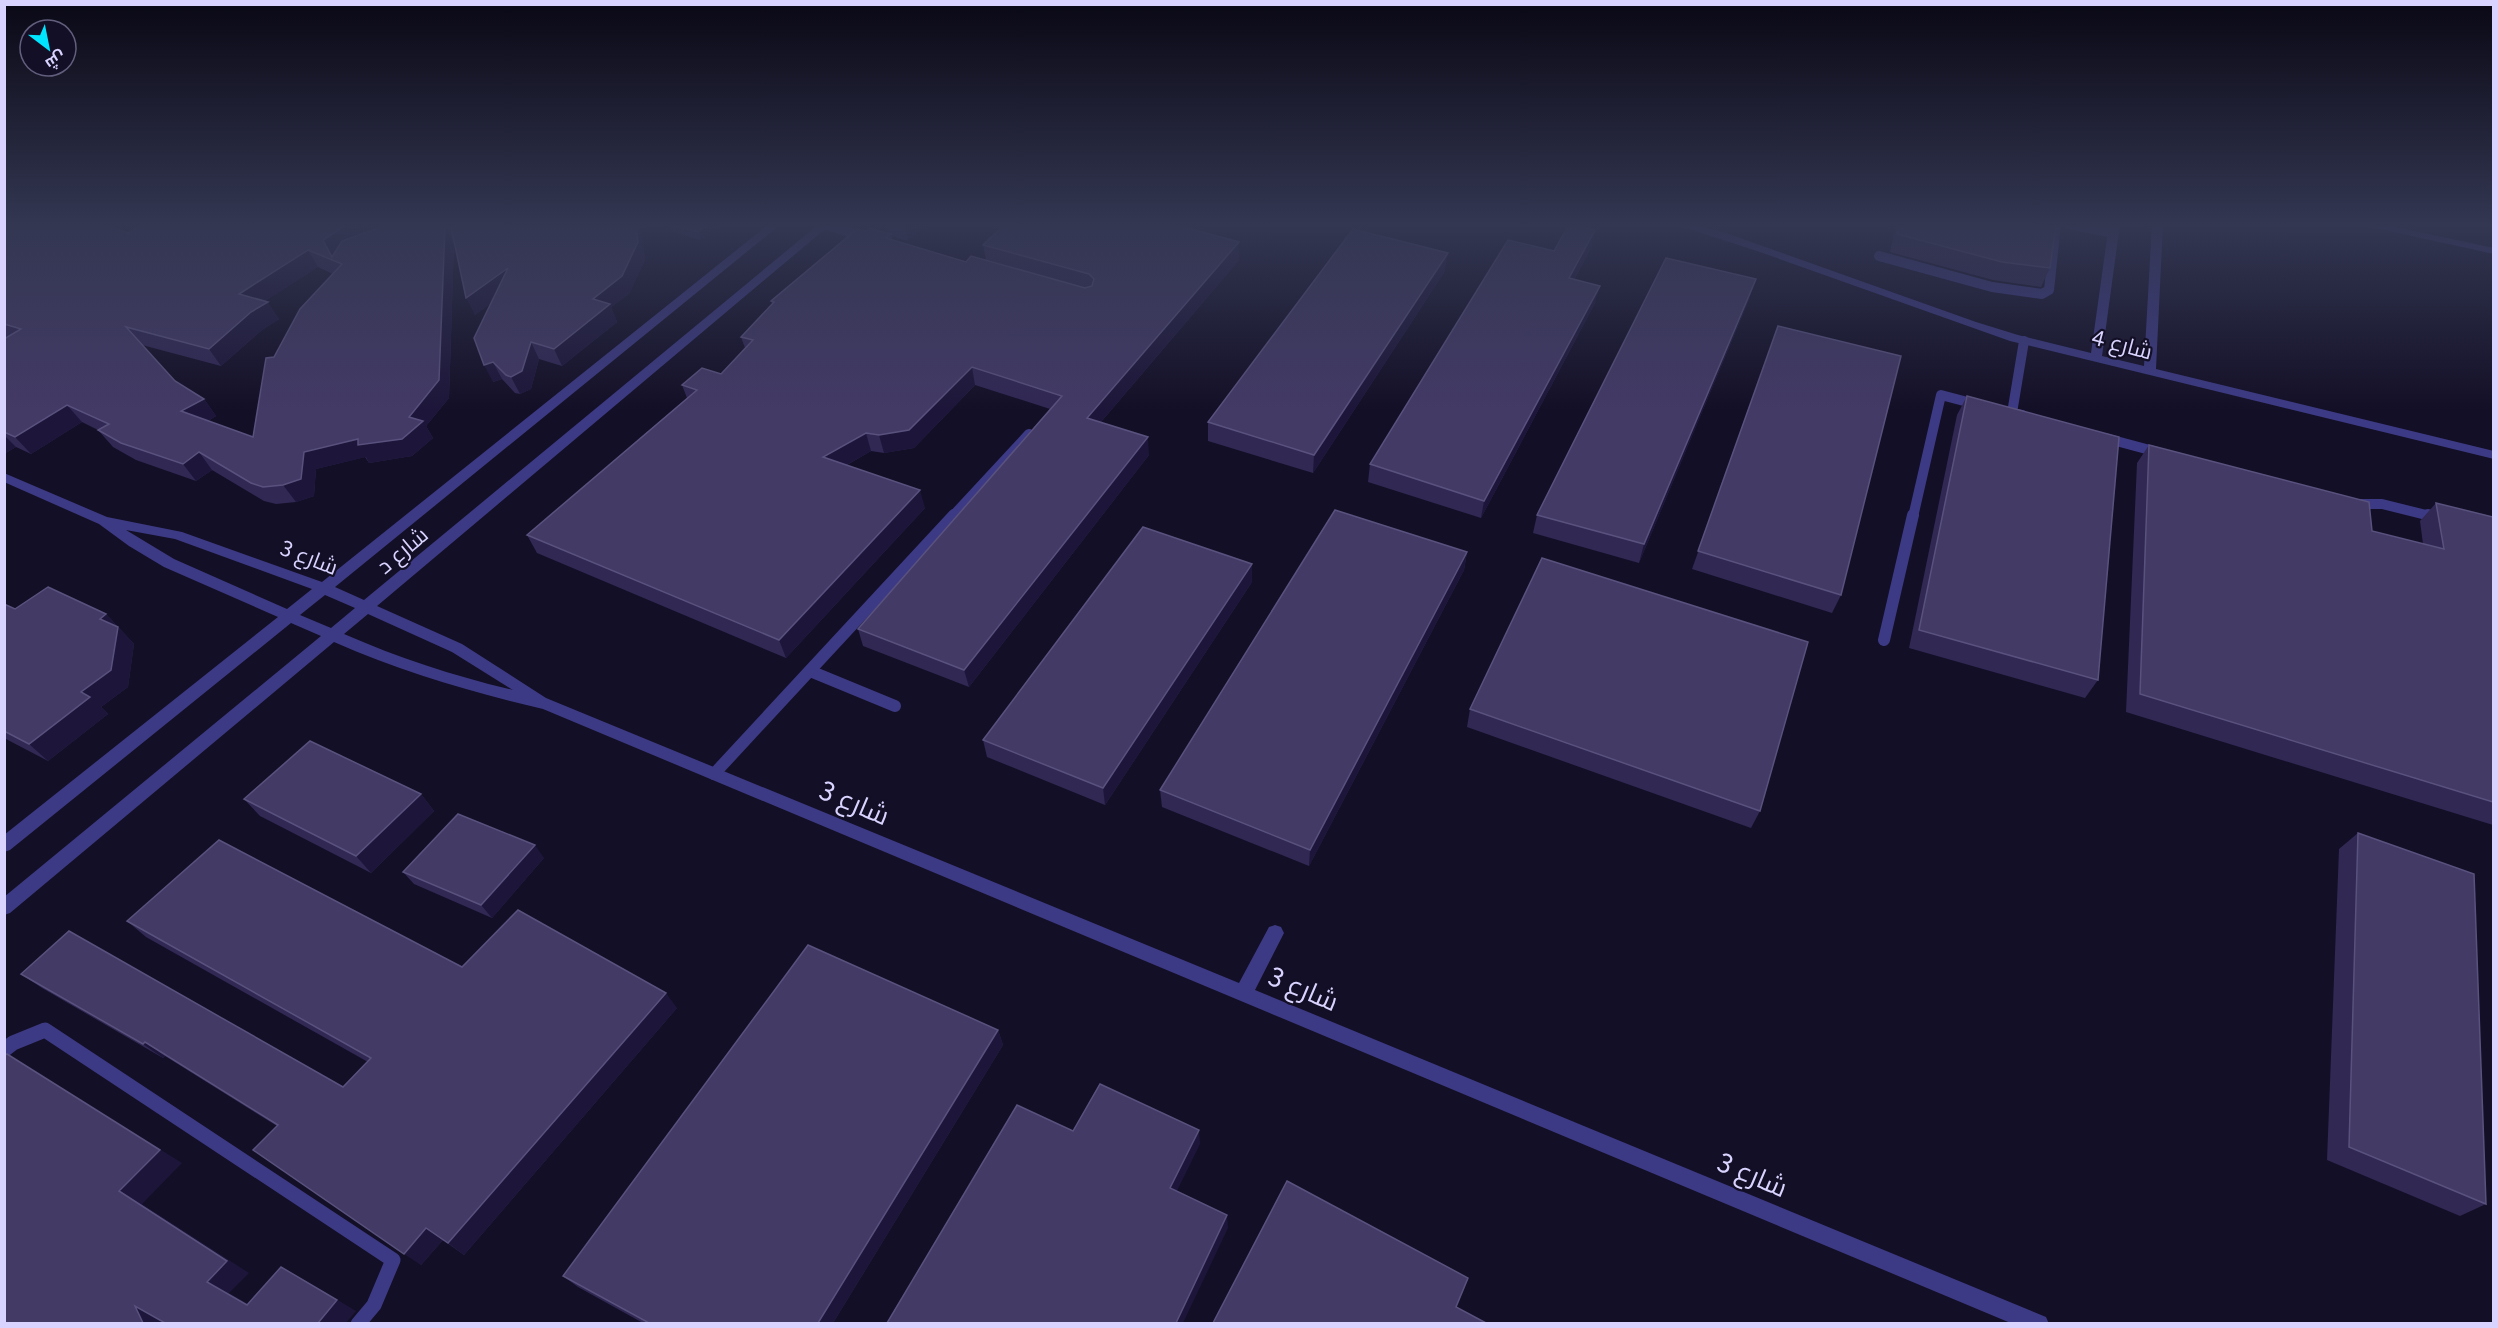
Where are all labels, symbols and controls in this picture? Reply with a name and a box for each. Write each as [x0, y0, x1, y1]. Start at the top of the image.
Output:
north arrow [18, 18, 78, 78]
text: ش [42, 47, 69, 74]
street label: شارع 4 [2088, 323, 2155, 366]
street label: شارع د [371, 521, 434, 580]
street label: شارع 3 [276, 534, 342, 582]
street label: شارع 3 [813, 773, 895, 834]
street label: شارع 3 [1262, 959, 1344, 1020]
street label: شارع 3 [1711, 1145, 1793, 1206]

